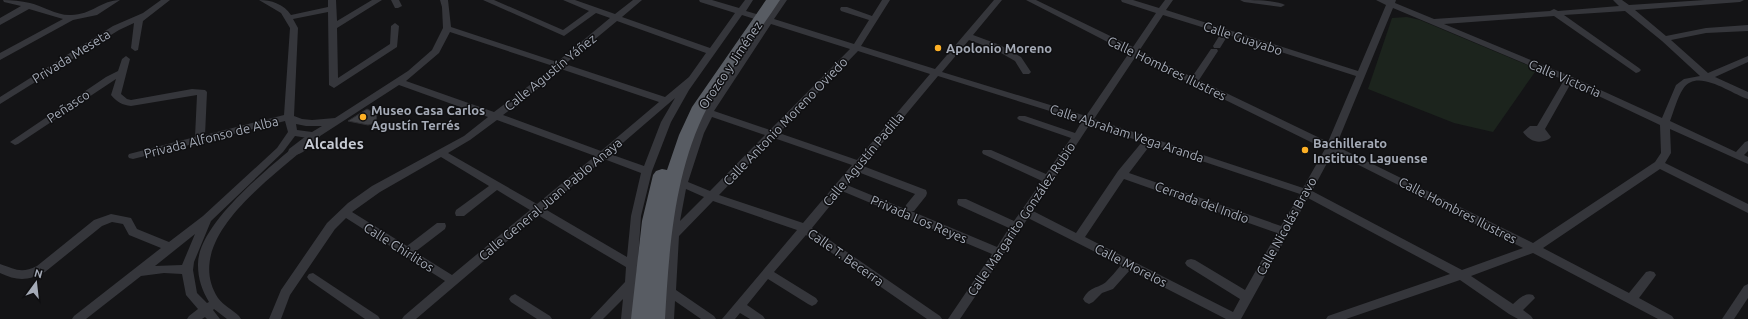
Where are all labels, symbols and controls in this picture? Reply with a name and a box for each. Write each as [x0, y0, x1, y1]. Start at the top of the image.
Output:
street label: Orozco y Jiménez [695, 18, 765, 111]
street label: Calle Guayabo [1202, 19, 1284, 57]
street label: Privada Meseta [29, 26, 113, 86]
street label: Calle Agustín Yáñez [501, 31, 599, 113]
street label: Calle Hombres Ilustres [1105, 33, 1229, 103]
place label: Apolonio Moreno [946, 41, 1052, 55]
marker: Apolonio Moreno [933, 43, 943, 53]
street label: Calle Antonio Moreno Oviedo [720, 54, 850, 188]
street label: Calle Victoria [1527, 57, 1603, 99]
street label: Peñasco [44, 87, 92, 125]
street label: Calle Abraham Vega Aranda [1048, 101, 1206, 165]
place label: Museo Casa Carlos Agustín Terrés [371, 103, 485, 132]
street label: Calle Agustín Padilla [820, 109, 906, 209]
marker: Museo Casa Carlos Agustín Terrés [358, 112, 368, 122]
street label: Privada Alfonso de Alba [142, 114, 280, 160]
district label: Alcaldes [304, 135, 364, 152]
street label: Calle General Juan Pablo Anaya [476, 135, 624, 263]
place label: Bachillerato Instituto Laguense [1313, 136, 1428, 165]
street label: Calle Margarito González Rubio [964, 140, 1078, 298]
marker: Bachillerato Instituto Laguense [1300, 145, 1310, 155]
street label: Calle Nicolás Bravo [1253, 174, 1319, 278]
street label: Calle Hombres Ilustres [1397, 174, 1520, 246]
street label: Cerrada del Indio [1153, 178, 1251, 226]
street label: Privada Los Reyes [869, 192, 970, 246]
street label: Calle Chirlitos [361, 220, 437, 274]
street label: Calle T. Becerra [805, 226, 887, 288]
street label: Calle Morelos [1093, 241, 1170, 289]
north arrow [16, 263, 56, 303]
text: N [33, 266, 44, 280]

